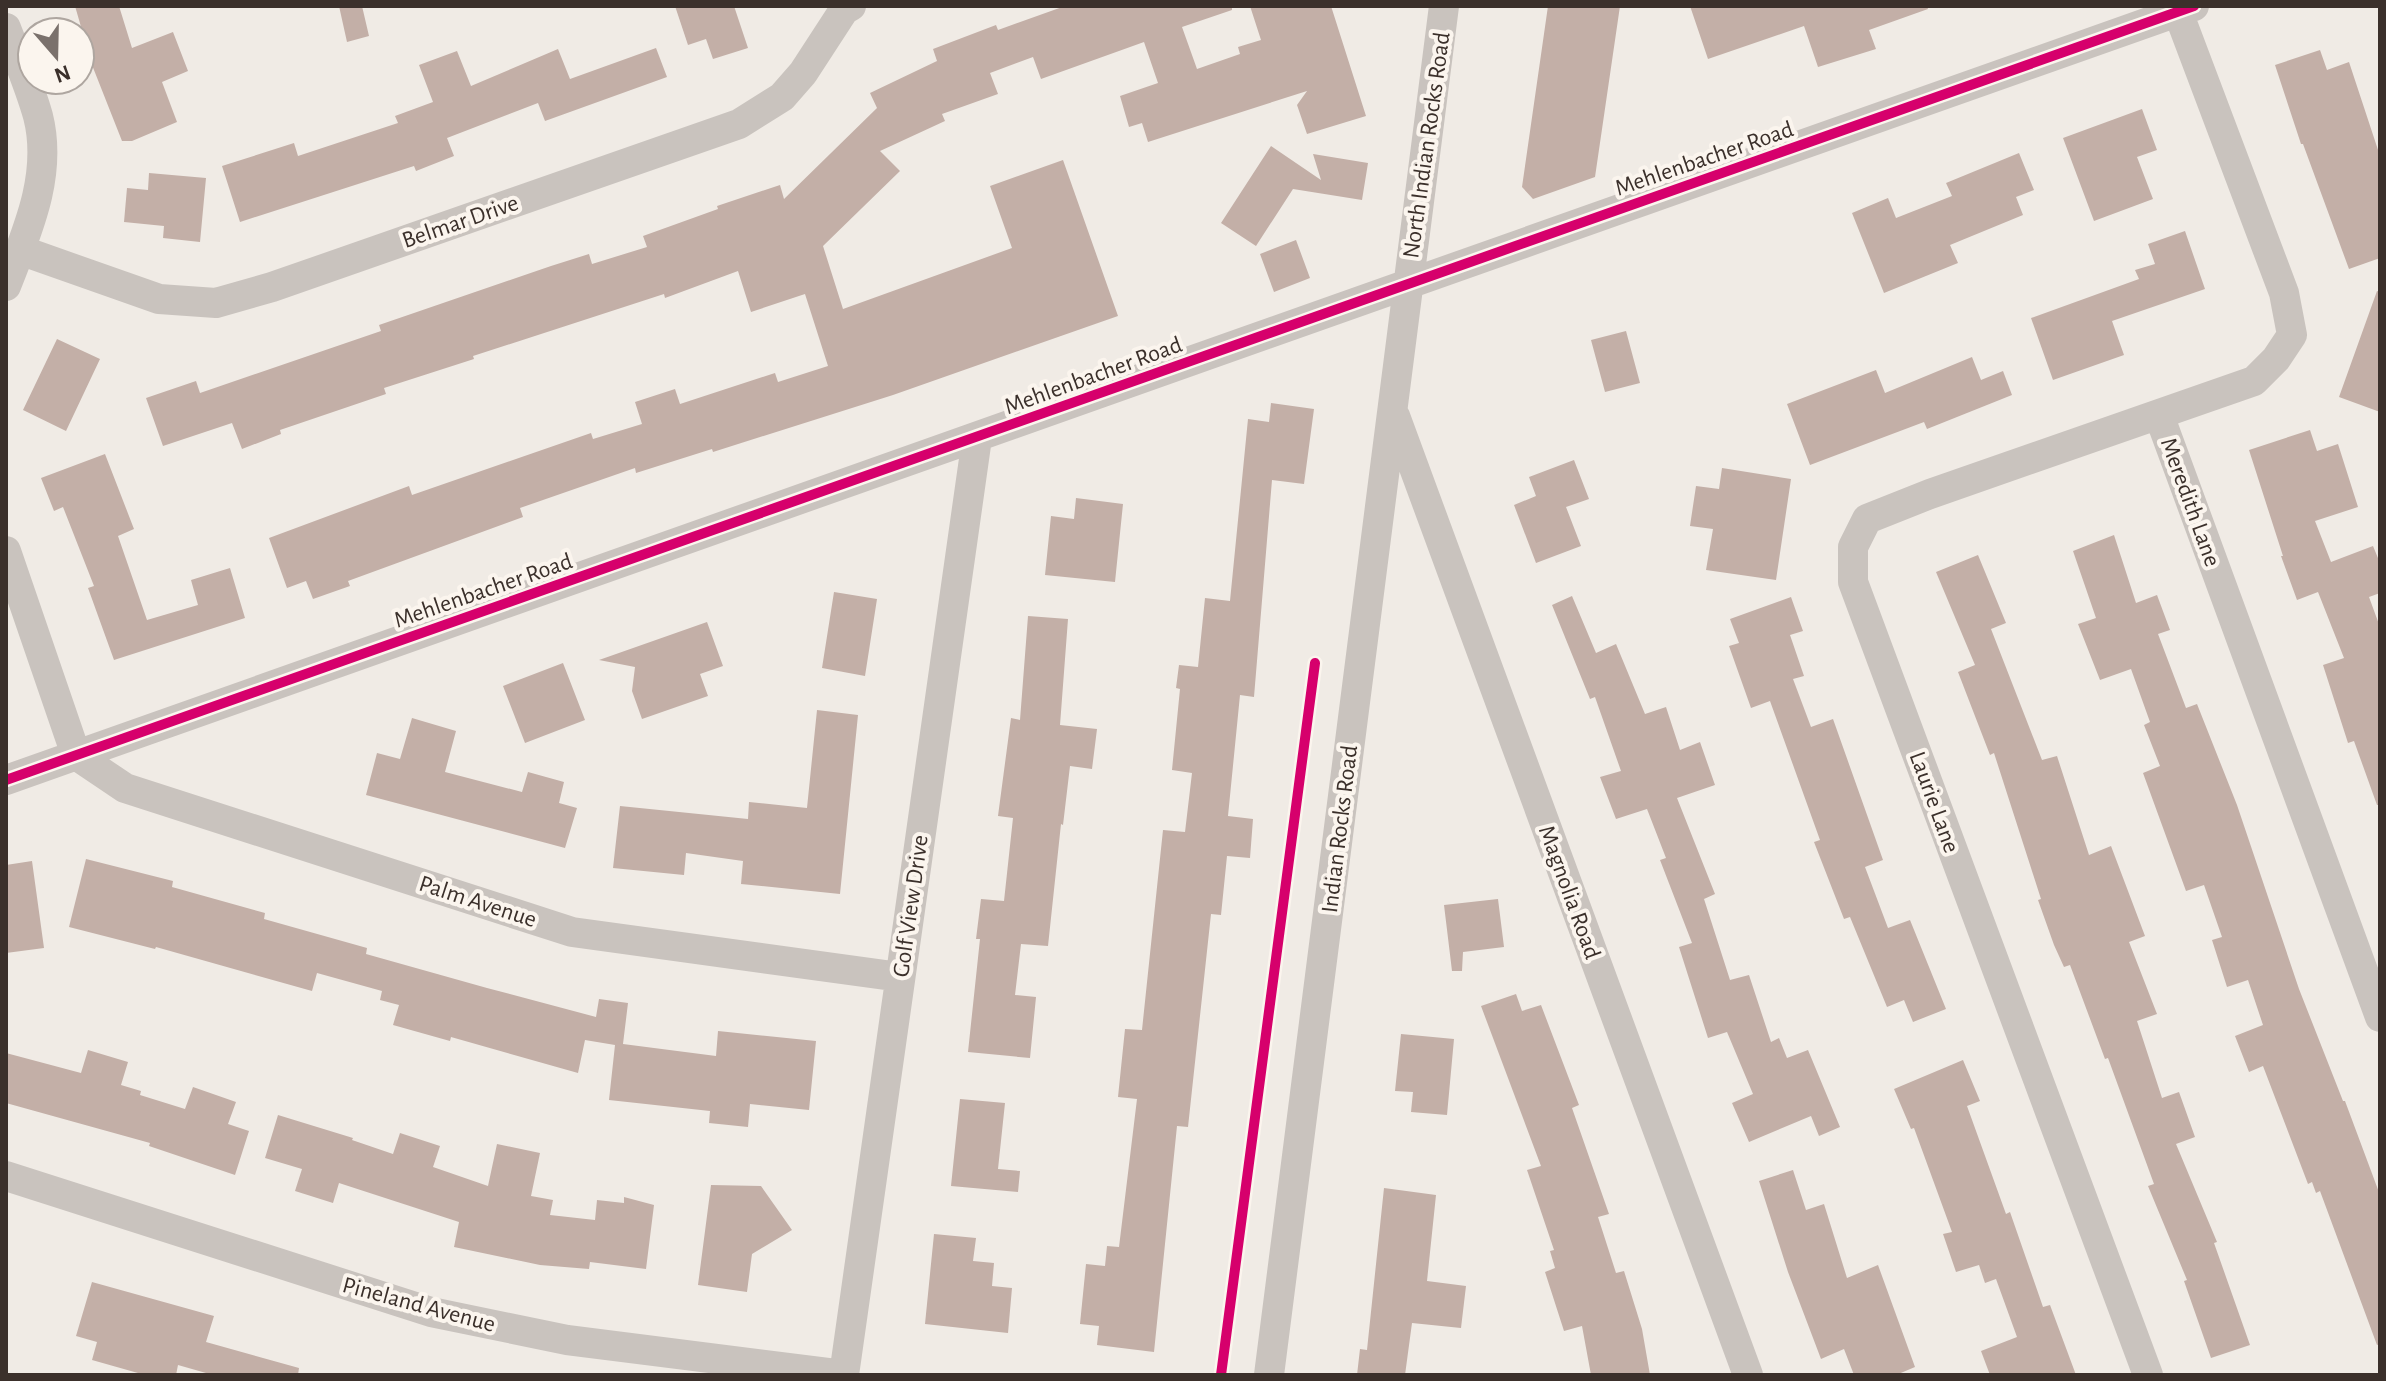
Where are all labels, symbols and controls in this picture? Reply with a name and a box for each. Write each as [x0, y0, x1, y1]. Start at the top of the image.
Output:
north arrow [16, 16, 96, 96]
street label: North Indian Rocks Road [1399, 30, 1455, 260]
text: N [52, 61, 73, 87]
street label: Mehlenbacher Road [1612, 117, 1797, 201]
street label: Belmar Drive [399, 191, 522, 253]
street label: Mehlenbacher Road [1001, 333, 1185, 419]
street label: Meredith Lane [2156, 435, 2224, 570]
street label: Mehlenbacher Road [391, 549, 576, 633]
street label: Indian Rocks Road [1318, 744, 1362, 914]
street label: Laurie Lane [1905, 748, 1963, 856]
street label: Magnolia Road [1534, 822, 1604, 962]
street label: Golf View Drive [889, 834, 933, 979]
street label: Palm Avenue [416, 872, 539, 932]
street label: Pineland Avenue [340, 1273, 498, 1337]

